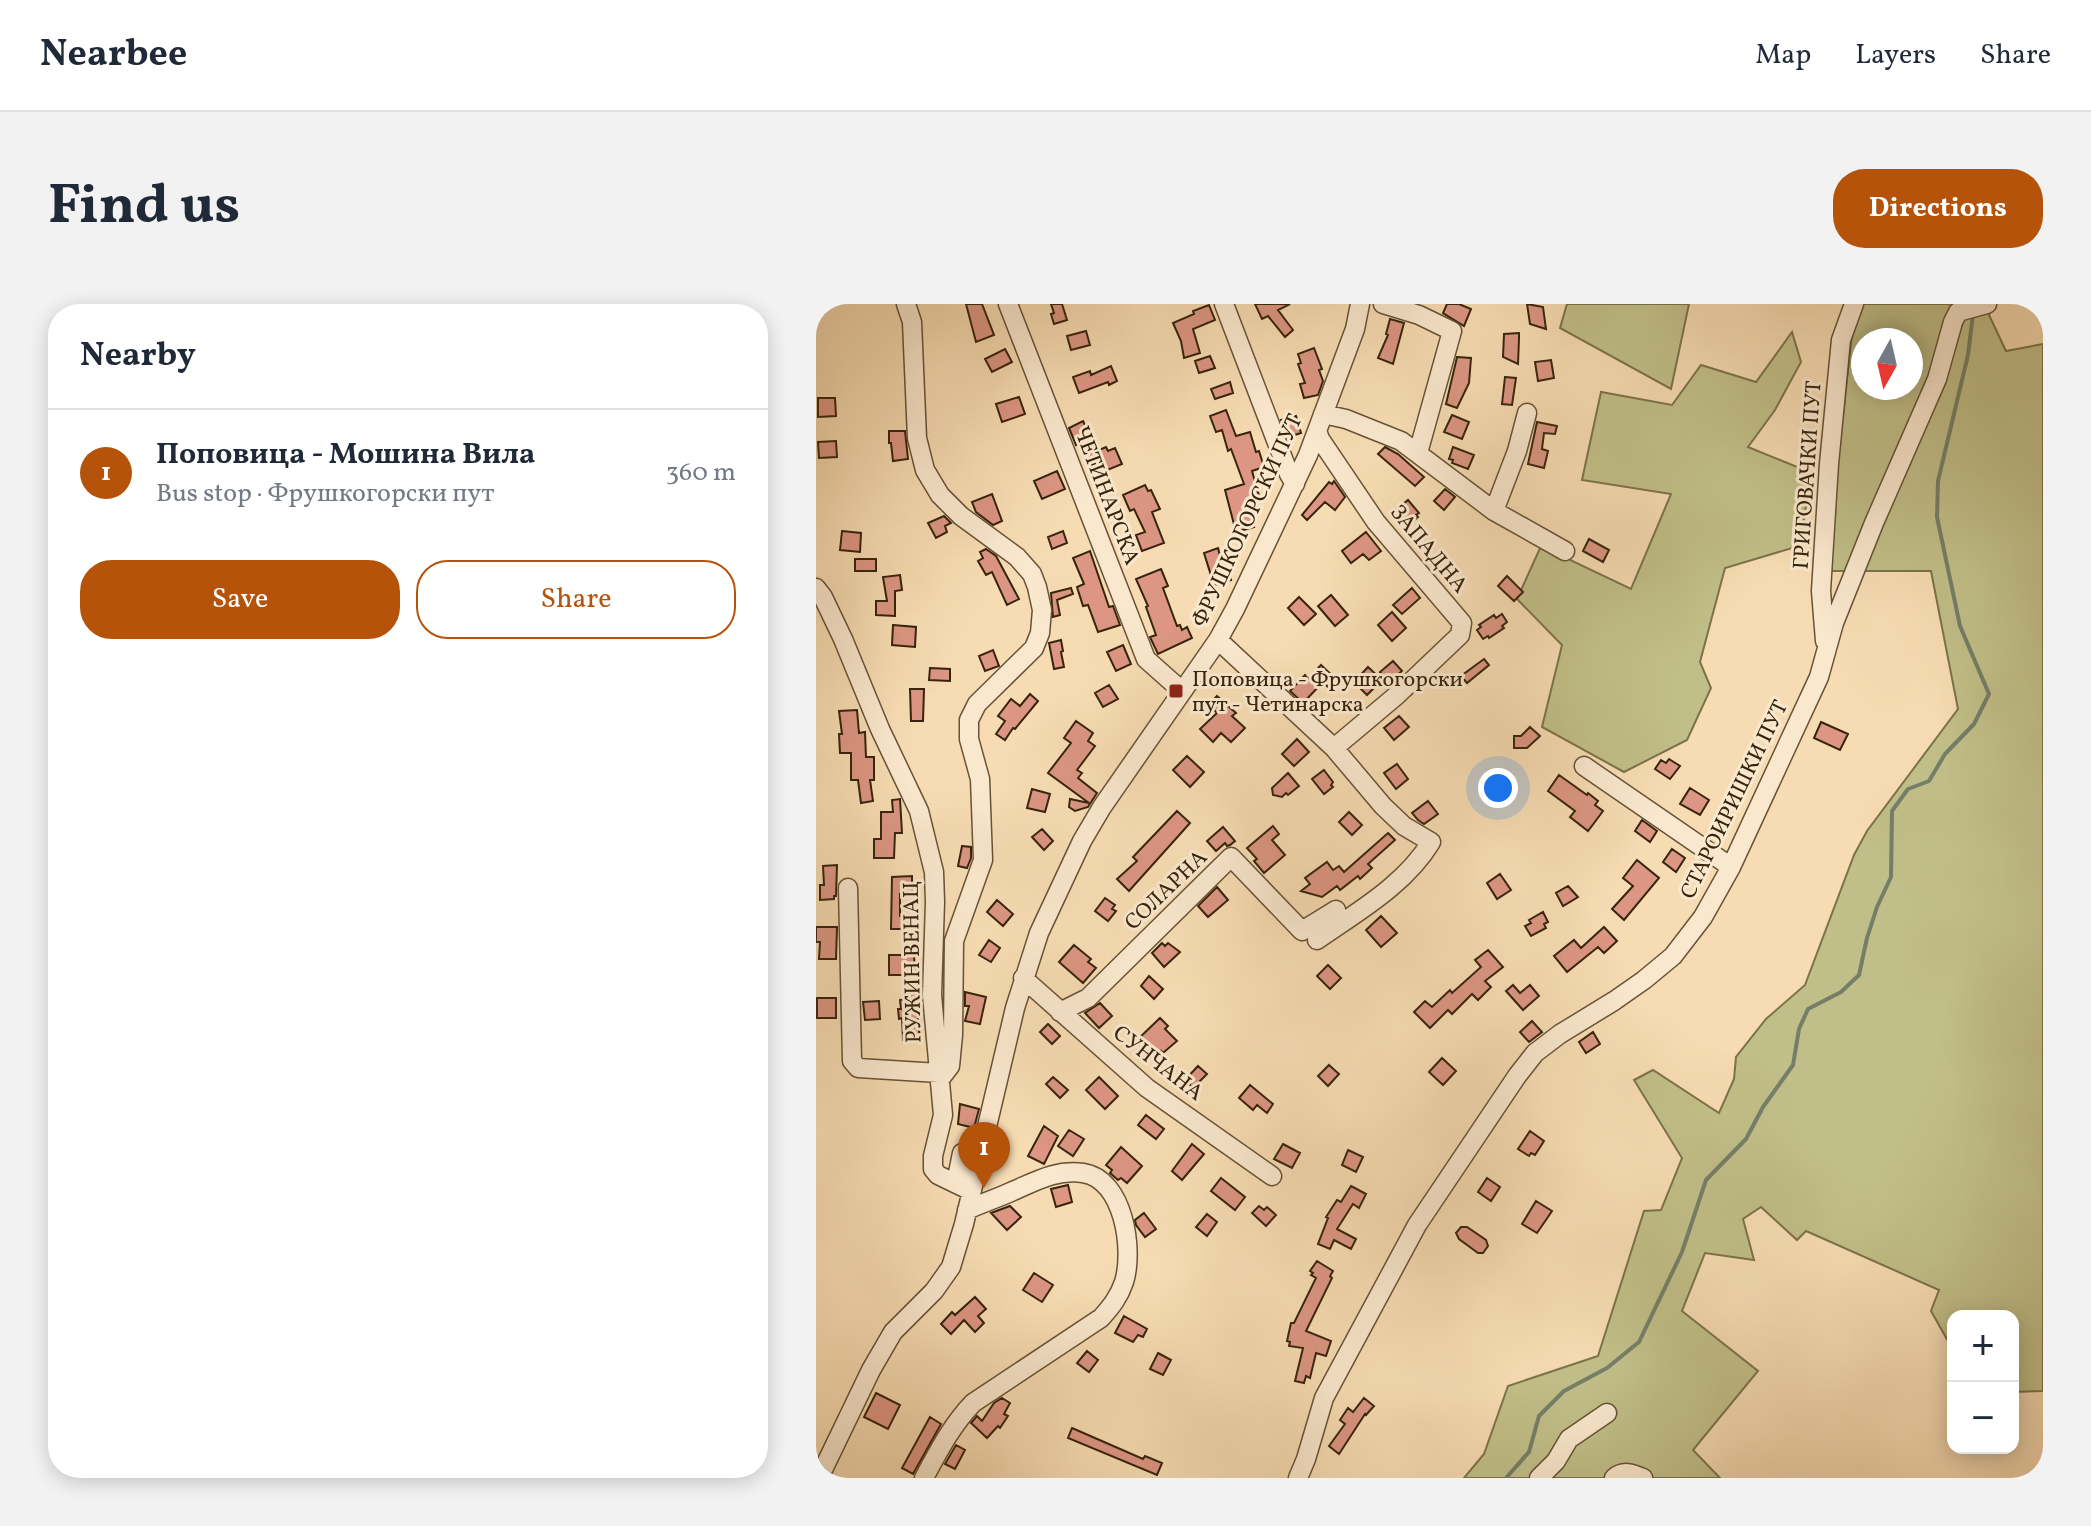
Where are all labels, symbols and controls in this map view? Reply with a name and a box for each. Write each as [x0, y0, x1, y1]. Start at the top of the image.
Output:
text: Nearbee [40, 29, 187, 82]
text: Map [1755, 36, 1811, 75]
text: Layers [1855, 36, 1936, 75]
text: Share [1980, 36, 2051, 75]
text: Find us [48, 169, 240, 247]
button: Directions [1833, 169, 2043, 248]
north arrow [1851, 328, 1923, 400]
text: Nearby [80, 333, 196, 380]
street label: ГРИГОВАЧКИ ПУТ [1786, 380, 1831, 571]
street label: ФРУШКОГОРСКИ ПУТ [1185, 409, 1311, 633]
street label: ЧЕТИНАРСКА [1065, 422, 1146, 570]
text: Поповица - Мошина Вила [156, 434, 535, 476]
text: 1 [101, 455, 111, 491]
text: 360 m [666, 455, 736, 491]
text: Bus stop · Фрушкогорски пут [156, 476, 494, 512]
street label: ЗАПАДНА [1382, 499, 1474, 601]
button: Save [80, 560, 400, 639]
button: Share [416, 560, 736, 639]
place label: Поповица - Фрушкогорски пут - Четинарска [1192, 665, 1463, 721]
marker: Поповица - Фрушкогорски пут - Четинарска [1167, 682, 1185, 700]
street label: СТАРОИРИШКИ ПУТ [1674, 695, 1797, 905]
your location [1478, 768, 1518, 808]
street label: СОЛАРНА [1118, 843, 1215, 938]
street label: РУЖИН ВЕНАЦ [897, 881, 930, 1043]
street label: СУНЧАНА [1106, 1019, 1209, 1109]
pin: 1 [958, 1122, 1010, 1188]
map controls [1947, 1310, 2019, 1454]
button: + [1947, 1310, 2019, 1382]
button: − [1947, 1382, 2019, 1454]

